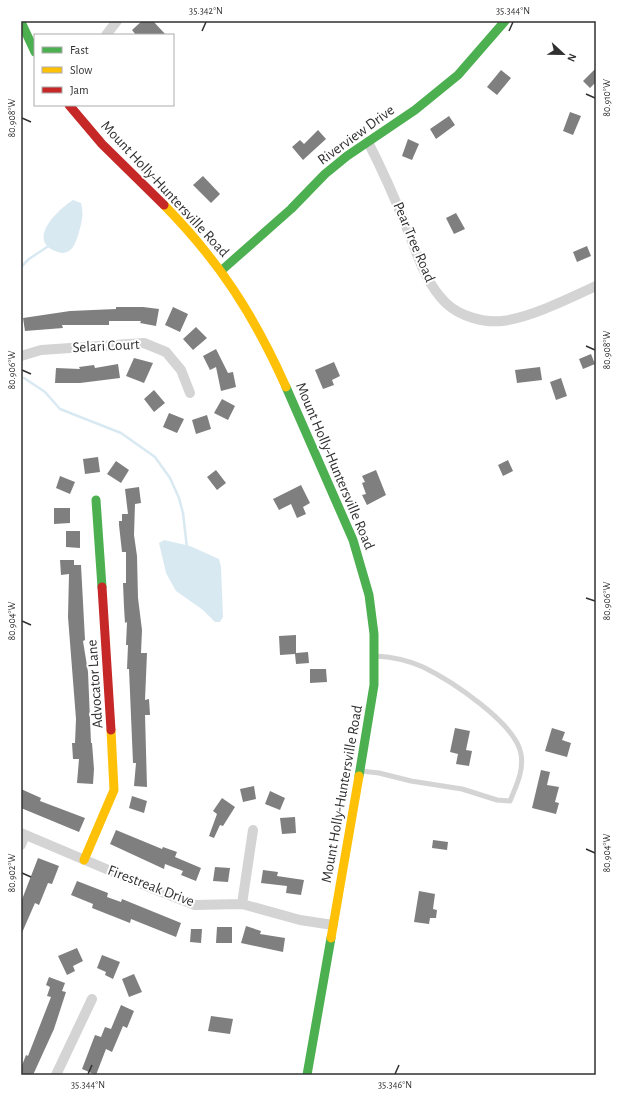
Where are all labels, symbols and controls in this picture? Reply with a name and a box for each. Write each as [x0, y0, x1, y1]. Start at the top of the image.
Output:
text: 35.342°N [189, 6, 223, 16]
text: 35.344°N [496, 6, 530, 16]
legend [34, 34, 174, 106]
north arrow [543, 34, 583, 74]
text: Fast [70, 44, 89, 56]
text: N [565, 52, 578, 63]
text: Slow [70, 64, 92, 76]
text: 80.910°W [602, 79, 612, 117]
text: Jam [70, 84, 89, 96]
text: 80.908°W [7, 98, 17, 138]
street label: Riverview Drive [315, 102, 397, 168]
street label: Mount Holly-Huntersville Road [98, 118, 232, 260]
street label: Pear Tree Road [390, 200, 438, 285]
text: 80.908°W [602, 330, 612, 370]
street label: Selari Court [72, 337, 140, 355]
text: 80.906°W [7, 350, 17, 390]
street label: Mount Holly-Huntersville Road [293, 380, 377, 552]
text: 80.906°W [602, 581, 612, 621]
text: 80.904°W [7, 601, 17, 641]
street label: Advocator Lane [84, 639, 106, 729]
street label: Mount Holly-Huntersville Road [319, 704, 365, 884]
text: 80.904°W [602, 833, 612, 873]
text: 80.902°W [7, 854, 17, 892]
street label: Firestreak Drive [106, 863, 196, 909]
text: 35.344°N [71, 1080, 105, 1090]
text: 35.346°N [378, 1080, 412, 1090]

